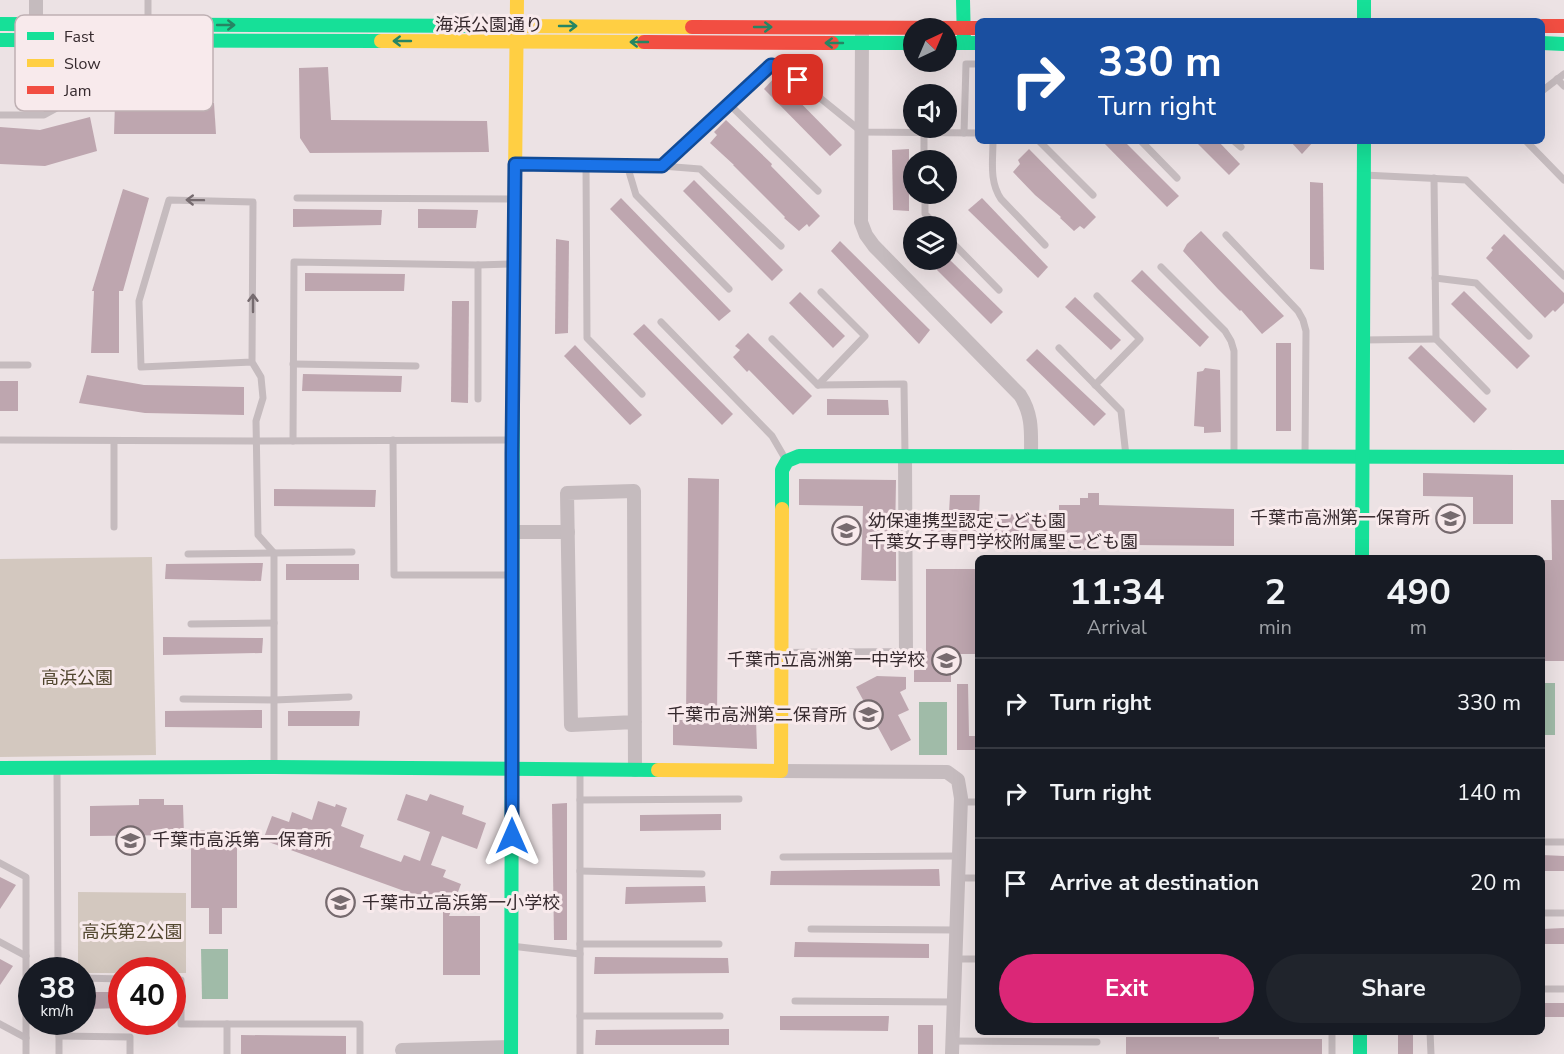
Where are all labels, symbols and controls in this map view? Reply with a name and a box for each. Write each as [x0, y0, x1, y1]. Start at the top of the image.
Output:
street label: 海浜公園通り [435, 13, 543, 37]
legend [15, 15, 213, 111]
north arrow [903, 18, 957, 72]
map controls [903, 18, 957, 270]
one-way arrow [216, 19, 236, 31]
one-way arrow [558, 20, 578, 31]
one-way arrow [753, 21, 773, 33]
text: Fast [64, 26, 95, 48]
text: 330 m [1098, 34, 1222, 91]
one-way arrow [393, 35, 413, 47]
one-way arrow [630, 36, 650, 48]
one-way arrow [825, 37, 845, 49]
icon: right [999, 42, 1077, 120]
text: Slow [64, 53, 101, 75]
pin [772, 54, 823, 105]
icon: arrive [781, 63, 814, 96]
text: Jam [63, 80, 91, 102]
button: sound [903, 84, 957, 138]
text: Turn right [1098, 88, 1216, 125]
button: search [903, 150, 957, 204]
one-way arrow [185, 194, 205, 206]
button: layers [903, 216, 957, 270]
one-way arrow [247, 294, 259, 314]
school or university icon: 千葉市高洲第一保育所 [1435, 502, 1467, 534]
place label: 千葉市高洲第一保育所 [1250, 506, 1430, 530]
place label: 幼保連携型認定こども園 千葉女子専門学校附属聖こども園 [868, 509, 1138, 554]
school or university icon: 幼保連携型認定こども園 千葉女子専門学校附属聖こども園 [831, 515, 863, 547]
text: 11:34 [1069, 568, 1165, 617]
text: 2 [1264, 568, 1286, 617]
text: 490 [1386, 568, 1451, 617]
text: Arrival [1087, 614, 1147, 641]
text: min [1259, 614, 1292, 641]
text: m [1410, 614, 1427, 641]
school or university icon: 千葉市立高洲第一中学校 [930, 644, 962, 676]
place label: 千葉市立高洲第一中学校 [727, 648, 925, 672]
park label: 高浜公園 [41, 666, 113, 690]
icon: right [999, 687, 1032, 720]
text: Turn right [1050, 688, 1151, 718]
text: 330 m [1457, 688, 1521, 718]
school or university icon: 千葉市高洲第二保育所 [852, 699, 884, 731]
place label: 千葉市高洲第二保育所 [667, 703, 847, 727]
icon: right [999, 777, 1032, 810]
text: Turn right [1050, 778, 1151, 808]
text: 140 m [1457, 778, 1521, 808]
position arrow [480, 804, 544, 868]
school or university icon: 千葉市高浜第一保育所 [115, 824, 147, 856]
place label: 千葉市高浜第一保育所 [152, 828, 332, 852]
icon: arrive [999, 867, 1032, 900]
text: Arrive at destination [1050, 868, 1259, 898]
text: 20 m [1470, 868, 1521, 898]
school or university icon: 千葉市立高浜第一小学校 [325, 887, 357, 919]
place label: 千葉市立高浜第一小学校 [362, 891, 560, 915]
park label: 高浜第2公園 [82, 920, 182, 944]
button: Exit [999, 954, 1254, 1023]
button: Share [1266, 954, 1521, 1023]
speed limit sign: 40 [108, 957, 186, 1035]
text: 38 [39, 968, 75, 1009]
text: km/h [40, 1001, 74, 1021]

